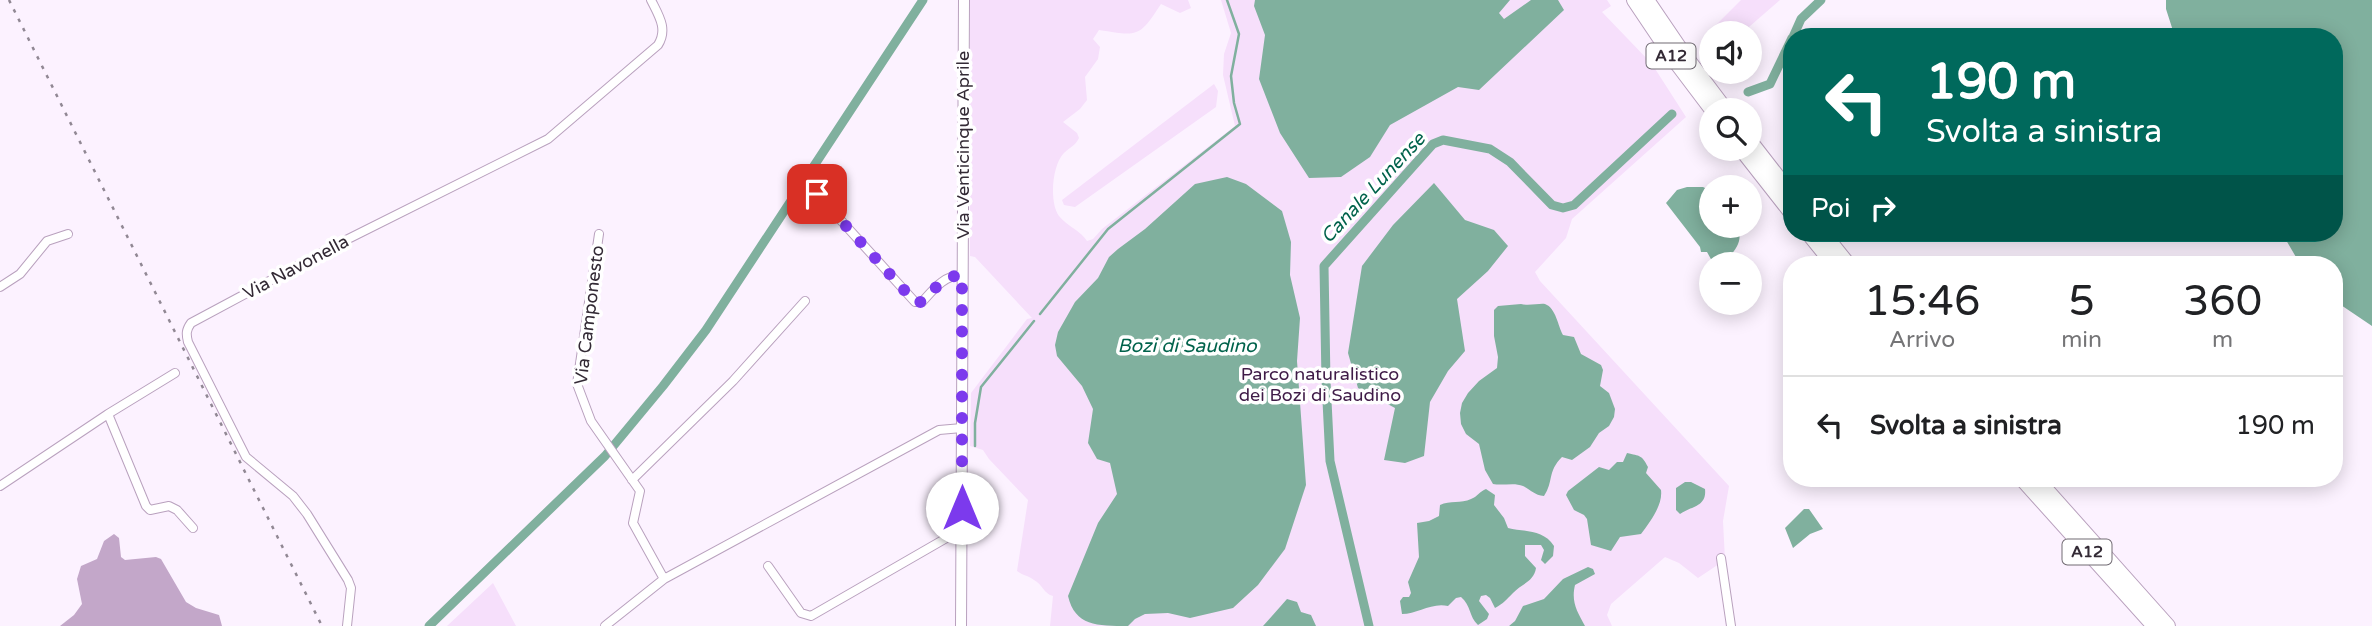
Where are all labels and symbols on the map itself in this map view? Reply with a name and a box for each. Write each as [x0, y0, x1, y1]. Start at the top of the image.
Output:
road number: A12 [1646, 44, 1696, 68]
street label: Via Venticinque Aprile [952, 51, 974, 239]
water label: Canale Lunense [1316, 127, 1431, 248]
pin [787, 164, 847, 224]
street label: Via Navonella [239, 230, 353, 304]
street label: Via Camponesto [570, 244, 608, 386]
water label: Bozi di Saudino [1117, 335, 1258, 357]
park label: Parco naturalistico dei Bozi di Saudino [1239, 363, 1401, 406]
position arrow [925, 471, 999, 545]
road number: A12 [2062, 540, 2112, 565]

